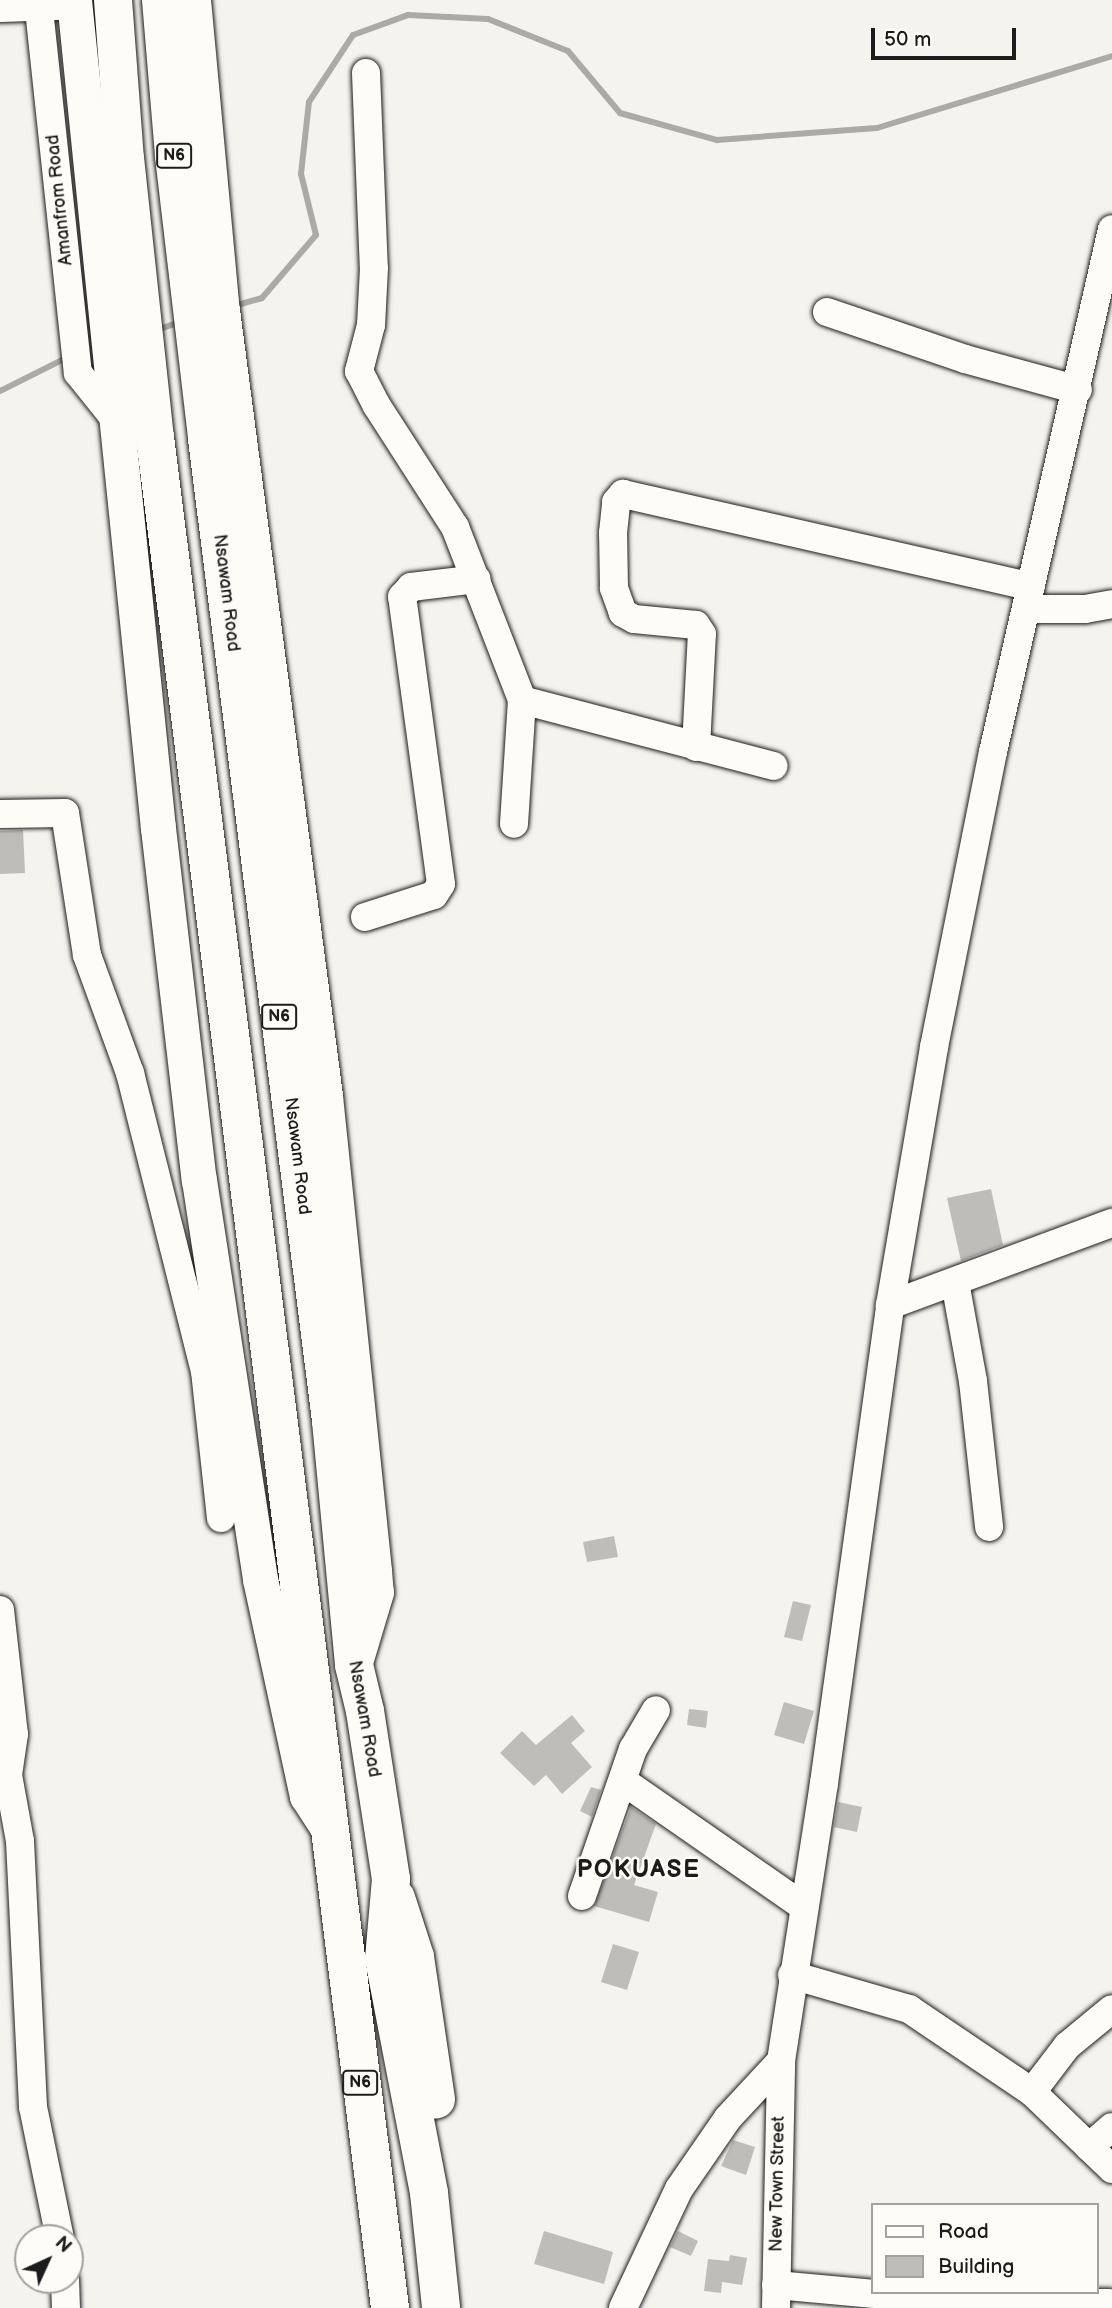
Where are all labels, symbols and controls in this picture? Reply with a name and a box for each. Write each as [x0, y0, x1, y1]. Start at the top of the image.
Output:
scale bar [874, 14, 1019, 58]
text: 50 m [884, 27, 931, 52]
street label: Amanfrom Road [42, 133, 78, 267]
road number: N6 [155, 144, 193, 168]
street label: Nsawam Road [208, 533, 244, 653]
road number: N6 [260, 1004, 298, 1030]
street label: Nsawam Road [279, 1096, 315, 1216]
street label: Nsawam Road [343, 1659, 385, 1779]
district label: POKUASE [578, 1856, 700, 1884]
road number: N6 [341, 2070, 379, 2096]
street label: New Town Street [766, 2115, 790, 2253]
legend [870, 2203, 1098, 2294]
text: Road [938, 2219, 989, 2244]
north arrow [14, 2224, 84, 2294]
text: N [50, 2232, 76, 2258]
text: Building [938, 2254, 1014, 2279]

